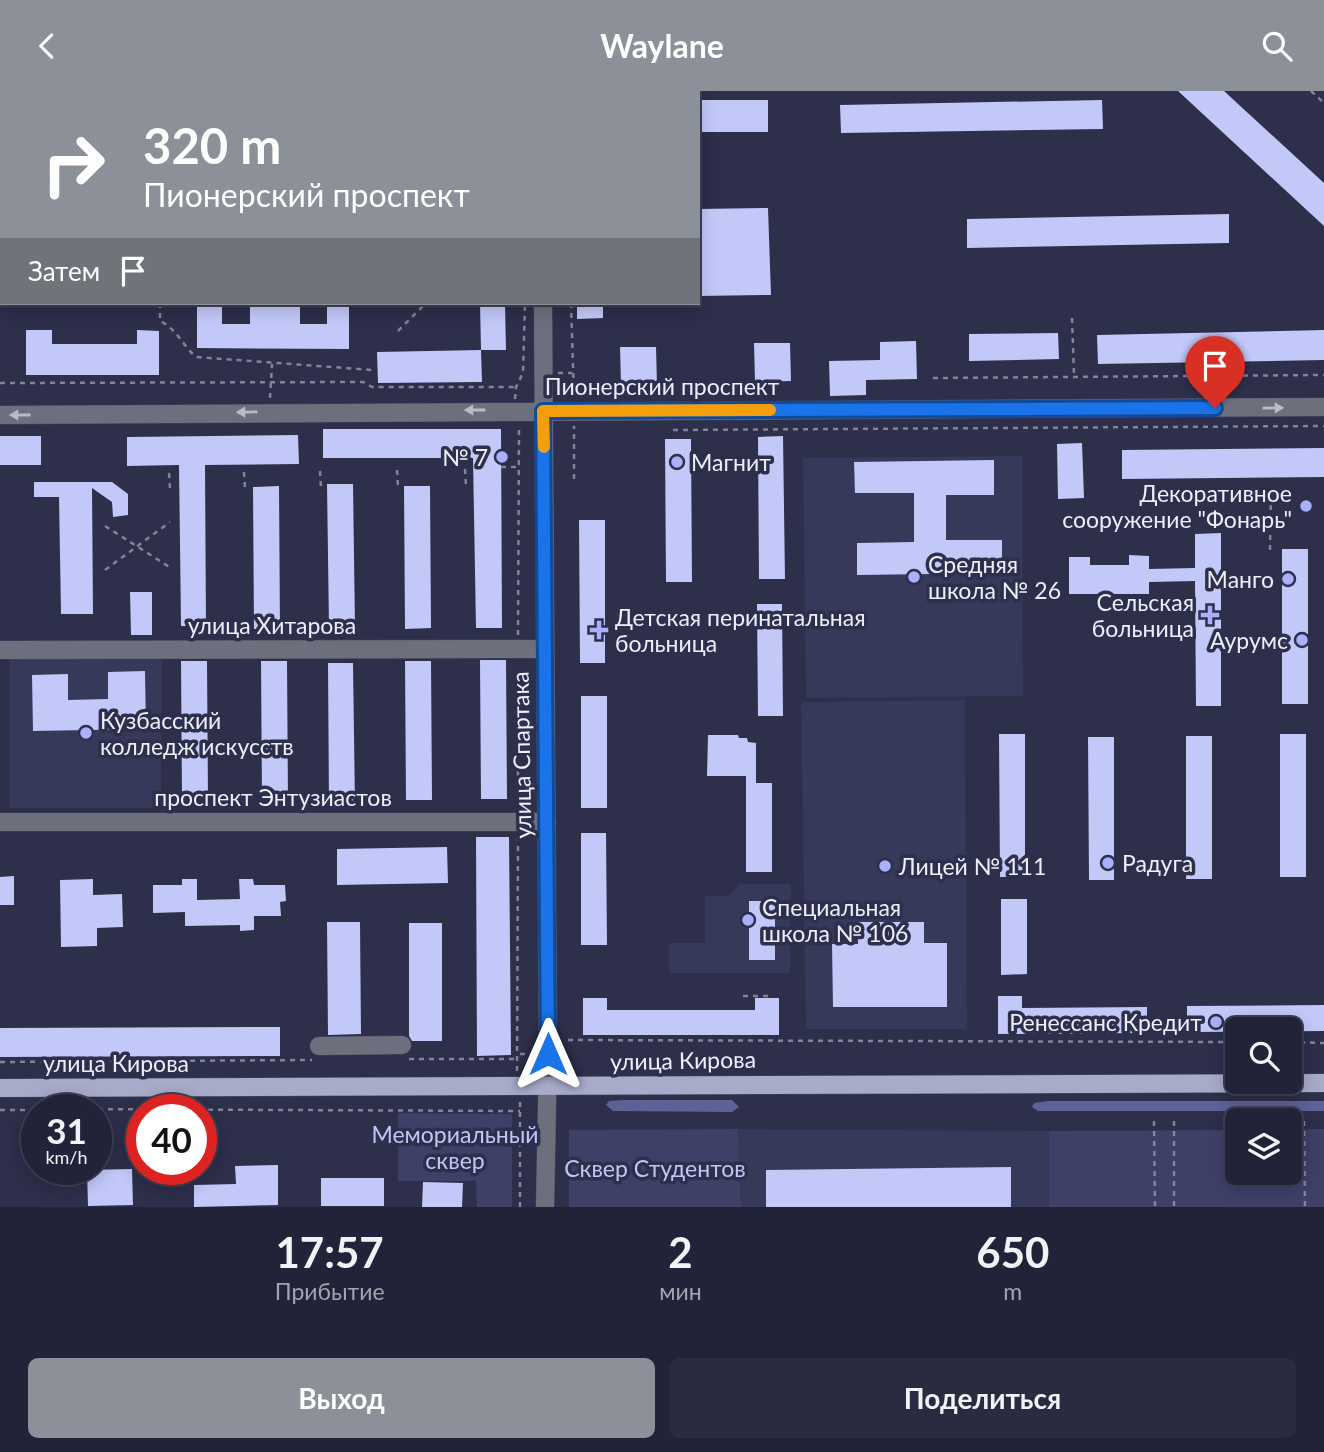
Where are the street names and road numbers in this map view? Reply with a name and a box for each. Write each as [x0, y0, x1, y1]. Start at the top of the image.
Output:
street label: Пионерский проспект [545, 372, 780, 400]
street label: улица Хитарова [188, 611, 356, 639]
street label: улица Спартака [506, 671, 536, 839]
street label: проспект Энтузиастов [154, 783, 392, 811]
street label: улица Кирова [610, 1045, 756, 1075]
street label: улица Кирова [43, 1049, 189, 1077]

